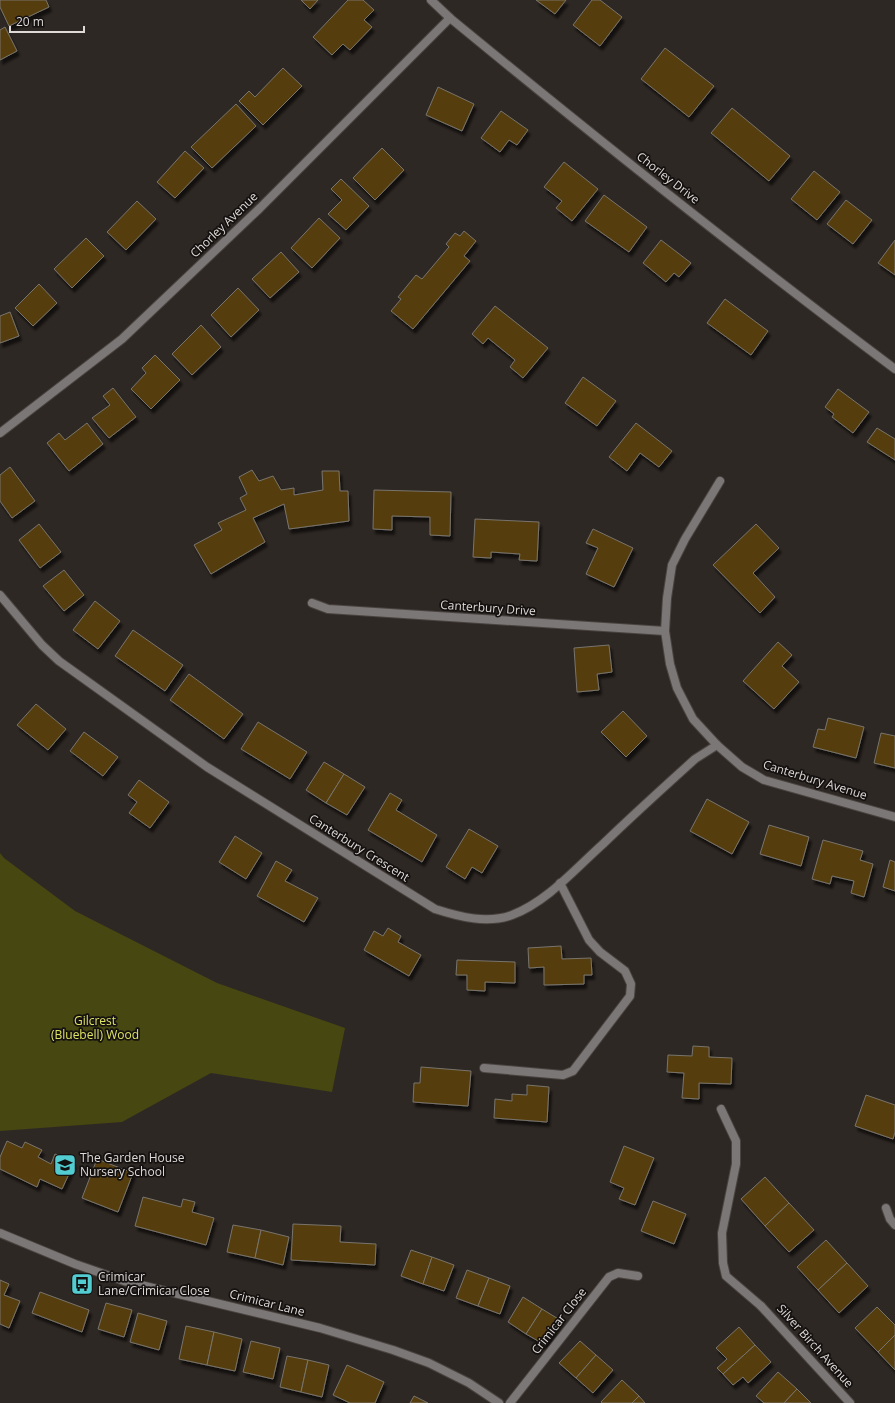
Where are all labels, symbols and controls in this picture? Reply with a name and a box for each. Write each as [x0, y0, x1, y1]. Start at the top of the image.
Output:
scale bar [10, 8, 84, 34]
text: 20 m [16, 13, 44, 30]
street label: Chorley Drive [633, 148, 703, 208]
street label: Chorley Avenue [186, 188, 261, 261]
street label: Canterbury Drive [440, 596, 537, 619]
street label: Canterbury Avenue [761, 756, 870, 804]
street label: Canterbury Crescent [306, 810, 413, 885]
park label: Gilcrest (Bluebell) Wood [51, 1012, 139, 1043]
place label: The Garden House Nursery School [80, 1149, 185, 1180]
school or university icon: The Garden House Nursery School [52, 1152, 78, 1178]
place label: Crimicar Lane/Crimicar Close [98, 1268, 210, 1299]
bus stop icon: Crimicar Lane/Crimicar Close [69, 1271, 95, 1297]
street label: Crimicar Close [527, 1284, 590, 1358]
street label: Crimicar Lane [228, 1285, 307, 1320]
street label: Silver Birch Avenue [773, 1300, 858, 1391]

